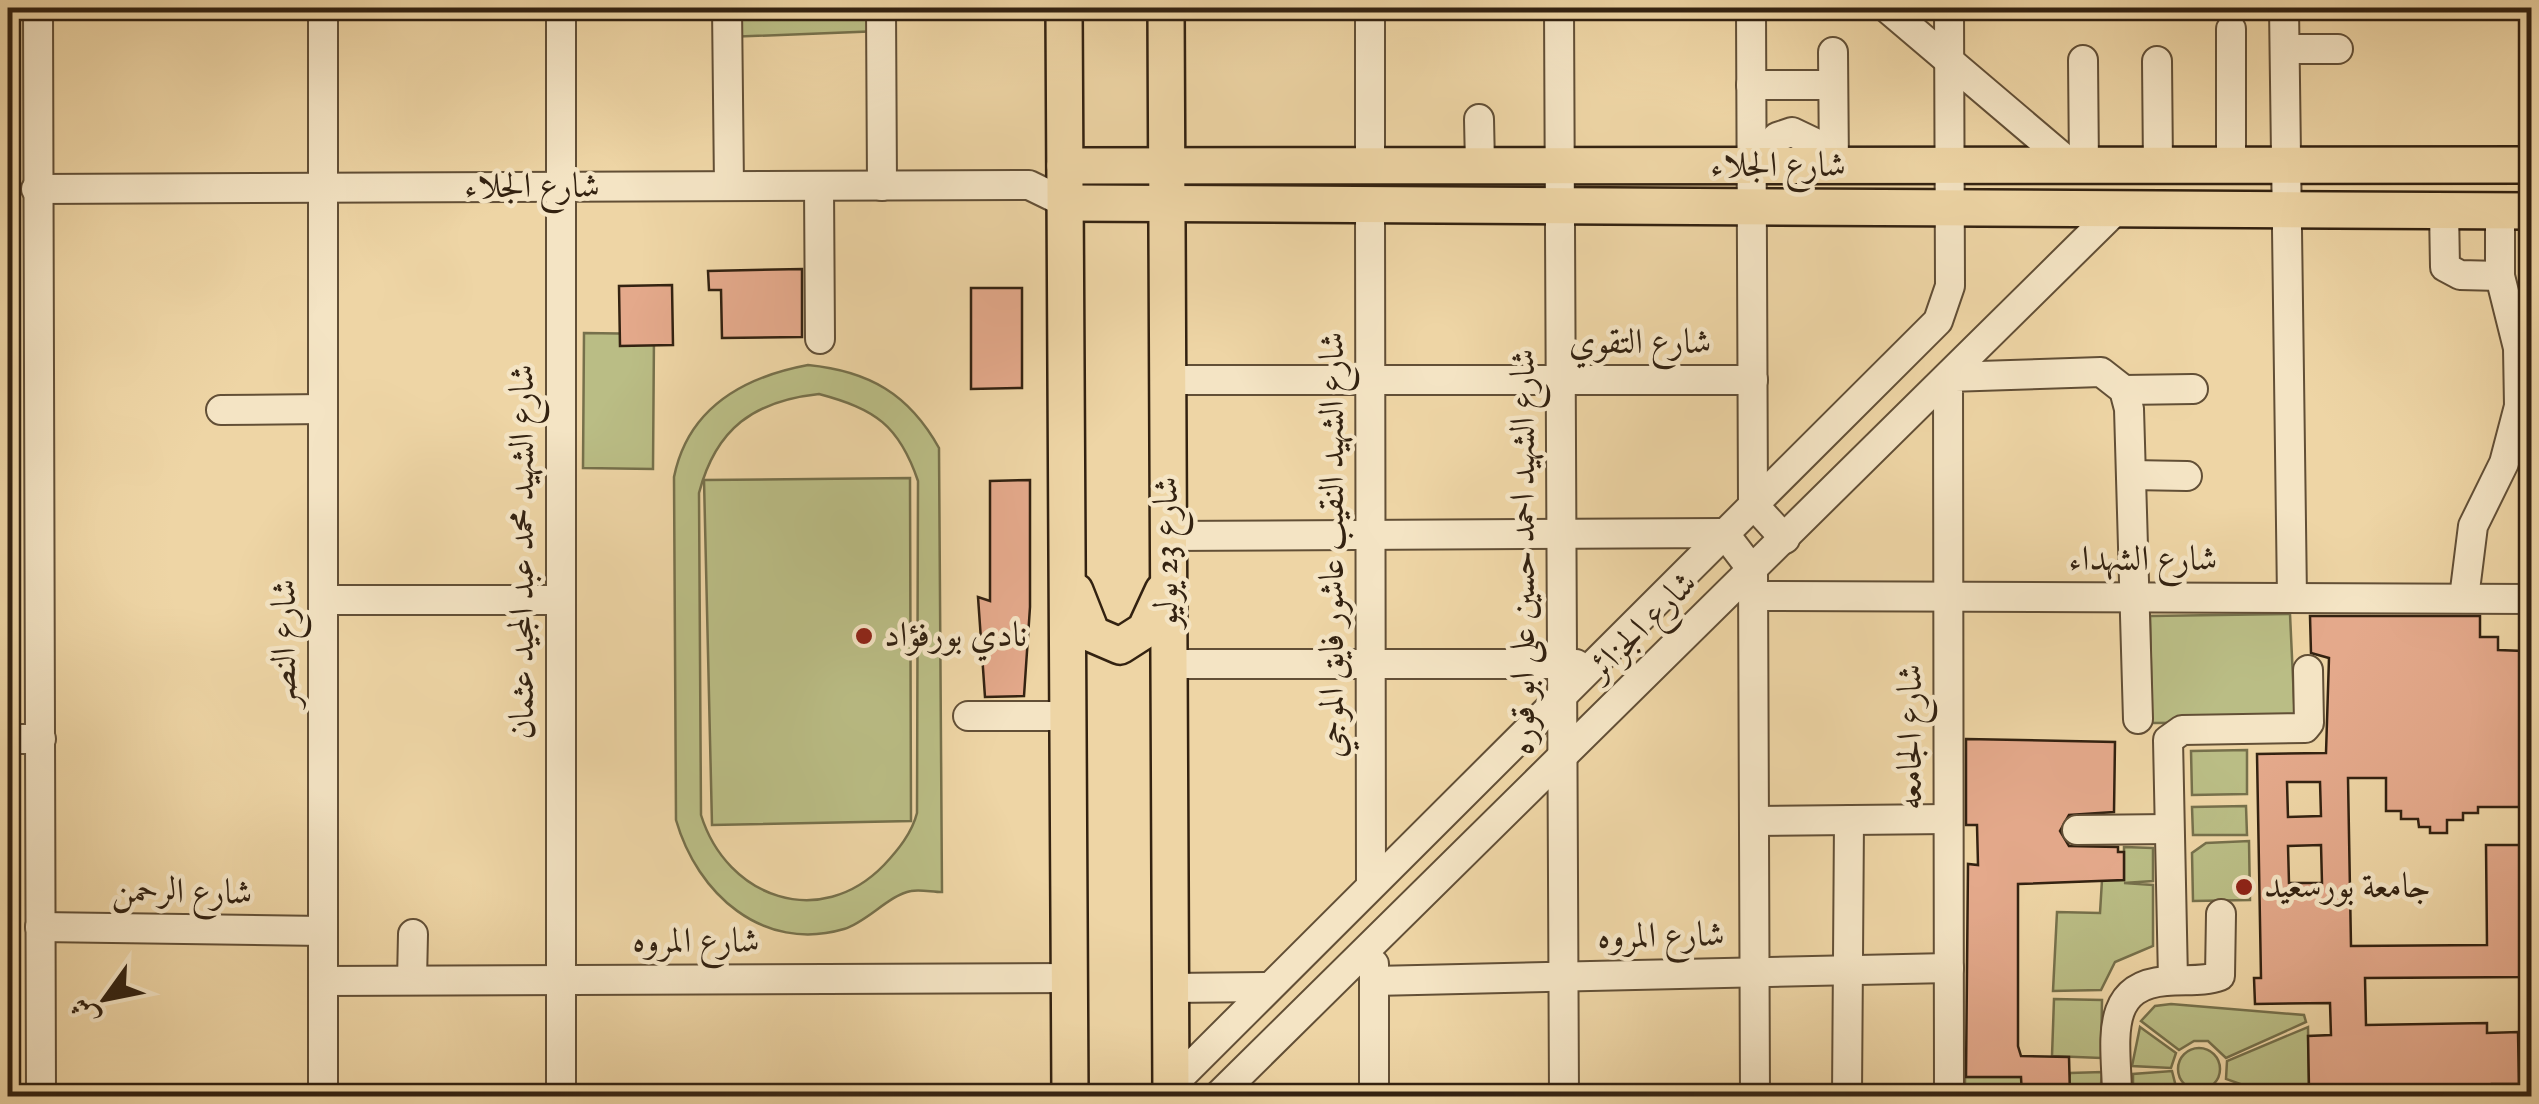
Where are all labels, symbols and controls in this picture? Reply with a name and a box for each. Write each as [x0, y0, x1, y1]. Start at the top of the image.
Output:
street label: شارع الجلاء [1710, 144, 1846, 193]
street label: شارع الجلاء [464, 165, 600, 214]
street label: شارع التقوي [1569, 321, 1711, 370]
street label: شارع الشهيد النقيب عاشور فايق الموجي [1311, 332, 1360, 758]
street label: شارع الشهيد احمد حسين على ابو قوره [1502, 349, 1551, 755]
street label: شارع الشهيد محمد عبد المجيد عثمان [501, 364, 550, 740]
street label: شارع 23 يوليو [1145, 476, 1194, 631]
street label: شارع الشهداء [2069, 538, 2217, 587]
street label: شارع الجزائر [1576, 562, 1711, 697]
street label: شارع النصر [263, 579, 312, 711]
place label: نادي بورفؤاد [884, 614, 1027, 662]
marker: نادي بورفؤاد [853, 625, 875, 647]
street label: شارع الجامعه [1889, 664, 1938, 810]
place label: جامعة بورسعيد [2264, 865, 2431, 910]
street label: شارع الرحمن [111, 869, 253, 921]
marker: جامعة بورسعيد [2233, 876, 2255, 898]
street label: شارع المروه [1597, 913, 1725, 965]
street label: شارع المروه [632, 920, 760, 969]
north arrow [55, 949, 155, 1049]
text: ش [64, 990, 108, 1032]

